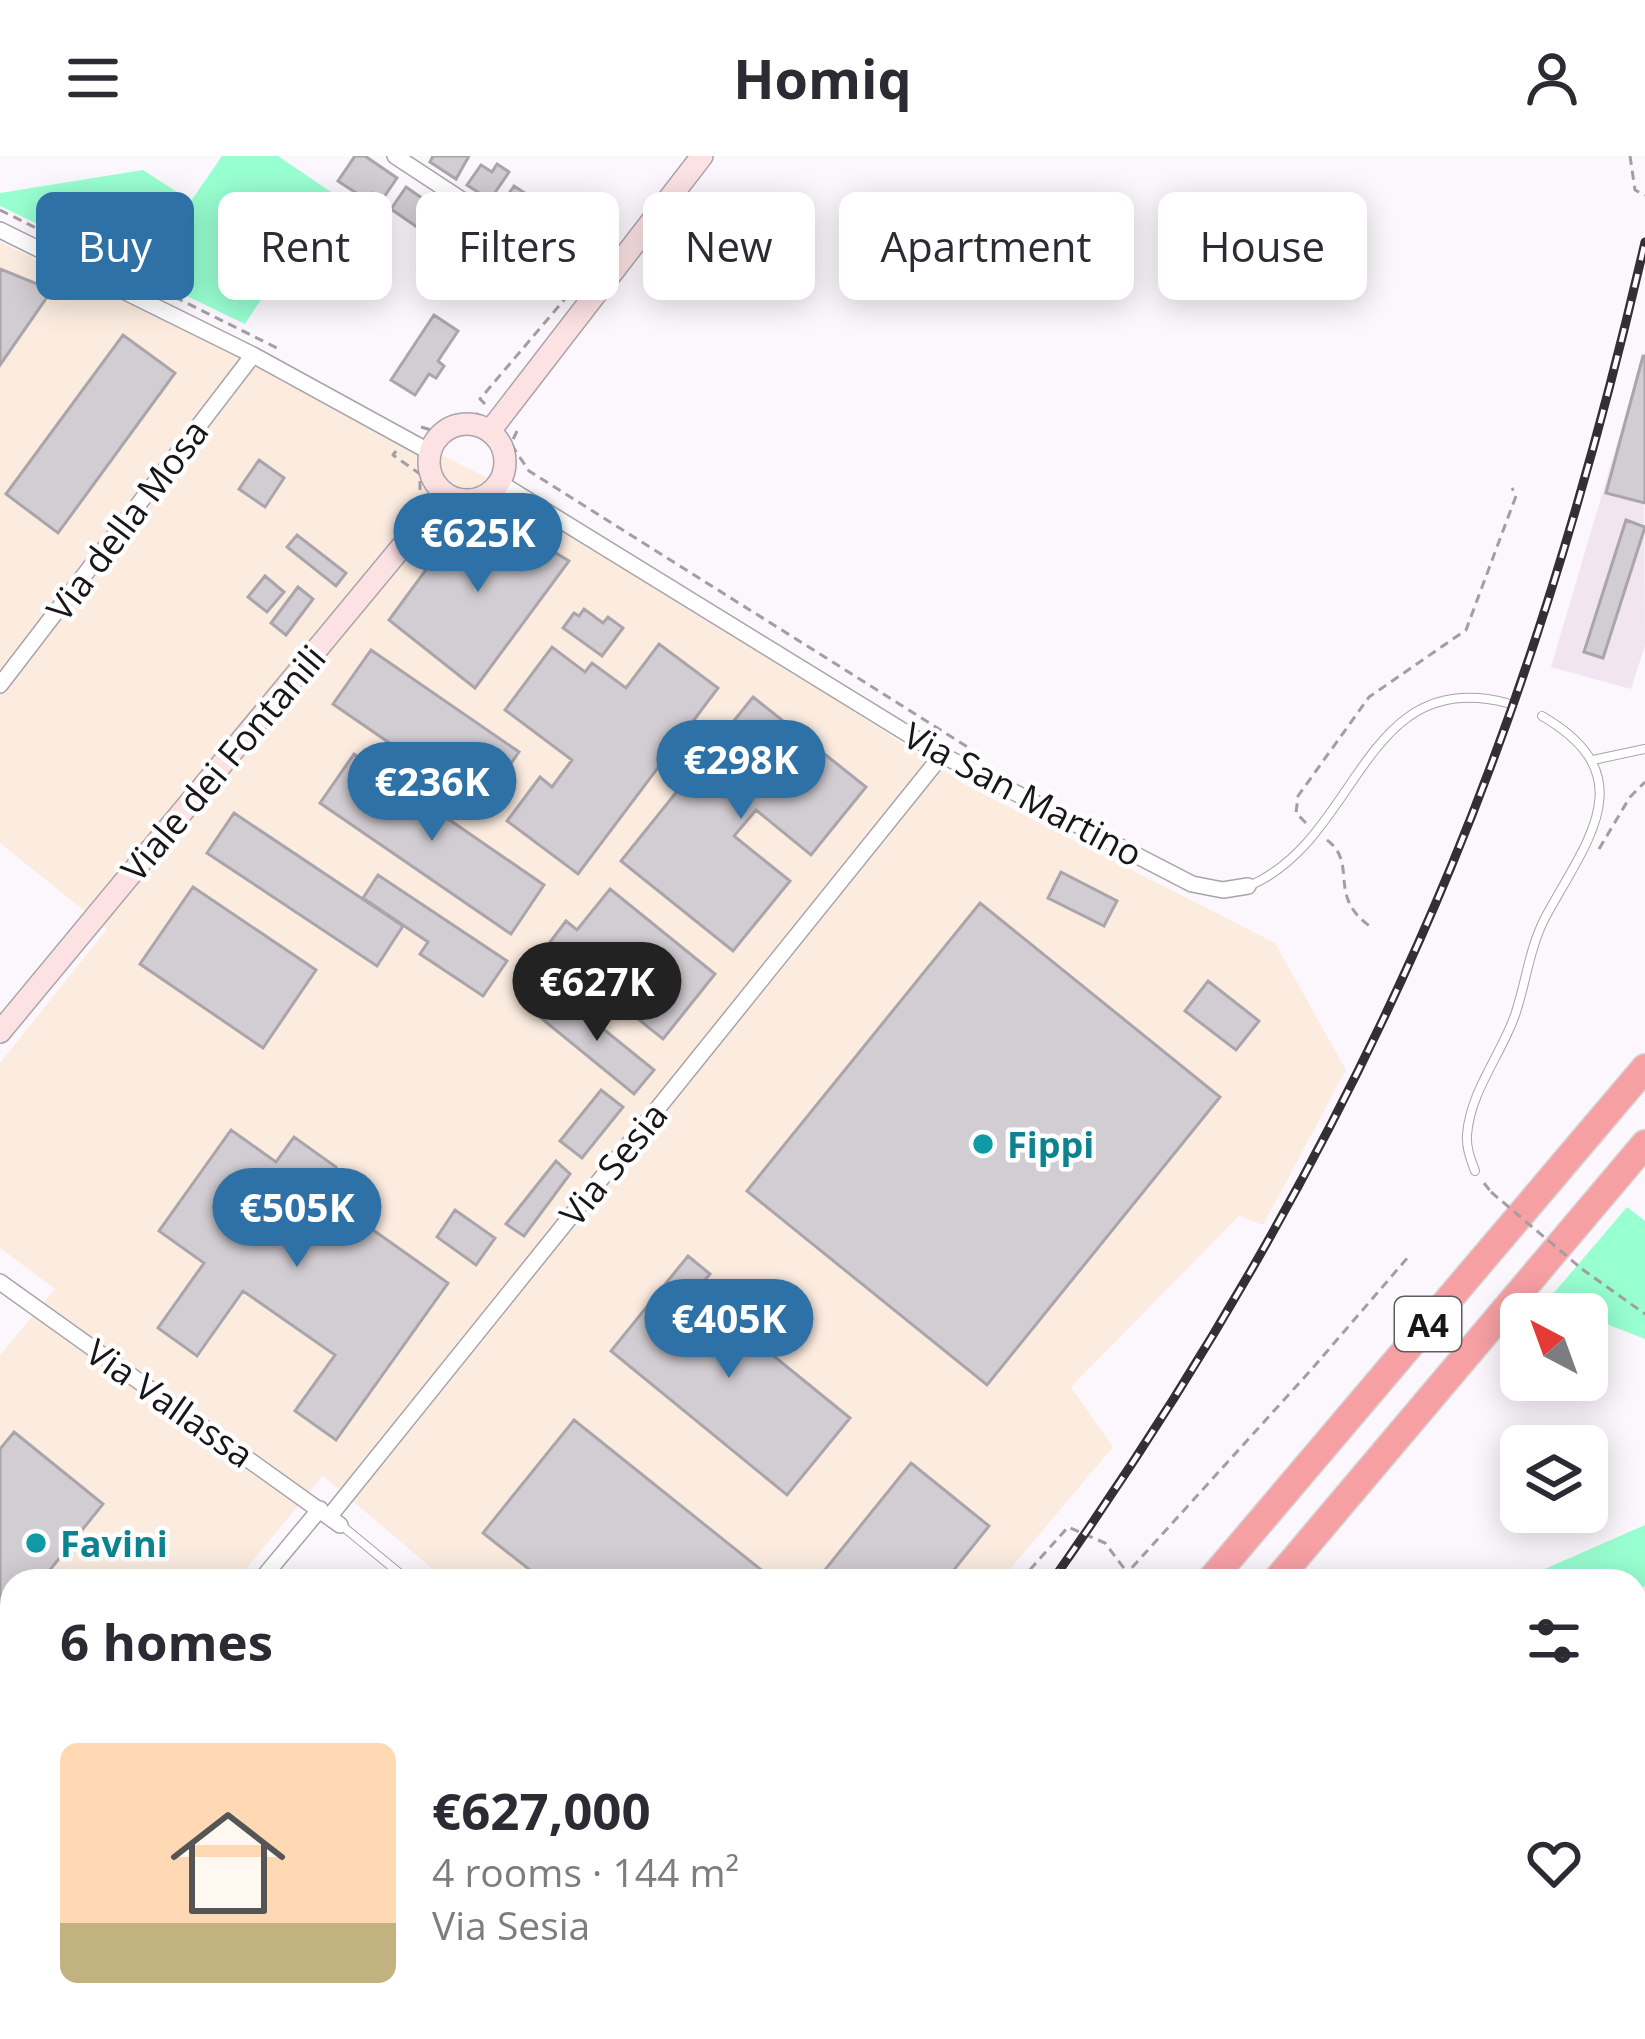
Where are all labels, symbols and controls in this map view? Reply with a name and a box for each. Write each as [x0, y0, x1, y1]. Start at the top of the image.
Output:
text: Homiq [733, 41, 912, 115]
icon: menu [60, 45, 126, 111]
icon: person [1519, 45, 1585, 111]
chip: Buy [36, 192, 194, 300]
chip: Rent [218, 192, 392, 300]
chip: Filters [416, 192, 619, 300]
chip: New [643, 192, 815, 300]
chip: Apartment [839, 192, 1134, 300]
chip: House [1158, 192, 1367, 300]
street label: Via della Mosa [35, 409, 219, 631]
pin: €625K [394, 493, 562, 595]
text: €625K [420, 505, 536, 558]
street label: Viale dei Fontanili [110, 634, 336, 892]
street label: Via San Martino [895, 710, 1151, 878]
pin: €298K [657, 720, 825, 822]
text: €298K [683, 732, 799, 785]
pin: €236K [348, 742, 516, 844]
text: €236K [374, 754, 490, 807]
pin: €627K [513, 942, 681, 1044]
text: €627K [539, 954, 655, 1007]
street label: Via Sesia [548, 1092, 678, 1236]
place label: Fippi [1007, 1120, 1094, 1169]
marker: Fippi [970, 1131, 996, 1157]
pin: €505K [213, 1168, 381, 1270]
text: €505K [239, 1180, 355, 1233]
pin: €405K [645, 1279, 813, 1381]
text: €405K [671, 1291, 787, 1344]
north arrow [1500, 1293, 1608, 1401]
map controls [1500, 1293, 1608, 1533]
road number: A4 [1395, 1297, 1461, 1351]
street label: Via Vallassa [77, 1327, 263, 1479]
button: layers [1500, 1425, 1608, 1533]
place label: Favini [60, 1519, 168, 1568]
marker: Favini [23, 1530, 49, 1556]
text: 6 homes [60, 1606, 273, 1676]
icon: filters [1521, 1608, 1587, 1674]
text: €627,000 [432, 1775, 651, 1845]
icon: home [156, 1791, 300, 1935]
icon: heart [1521, 1830, 1587, 1896]
text: 4 rooms · 144 m² [432, 1845, 739, 1898]
text: Via Sesia [432, 1898, 590, 1951]

